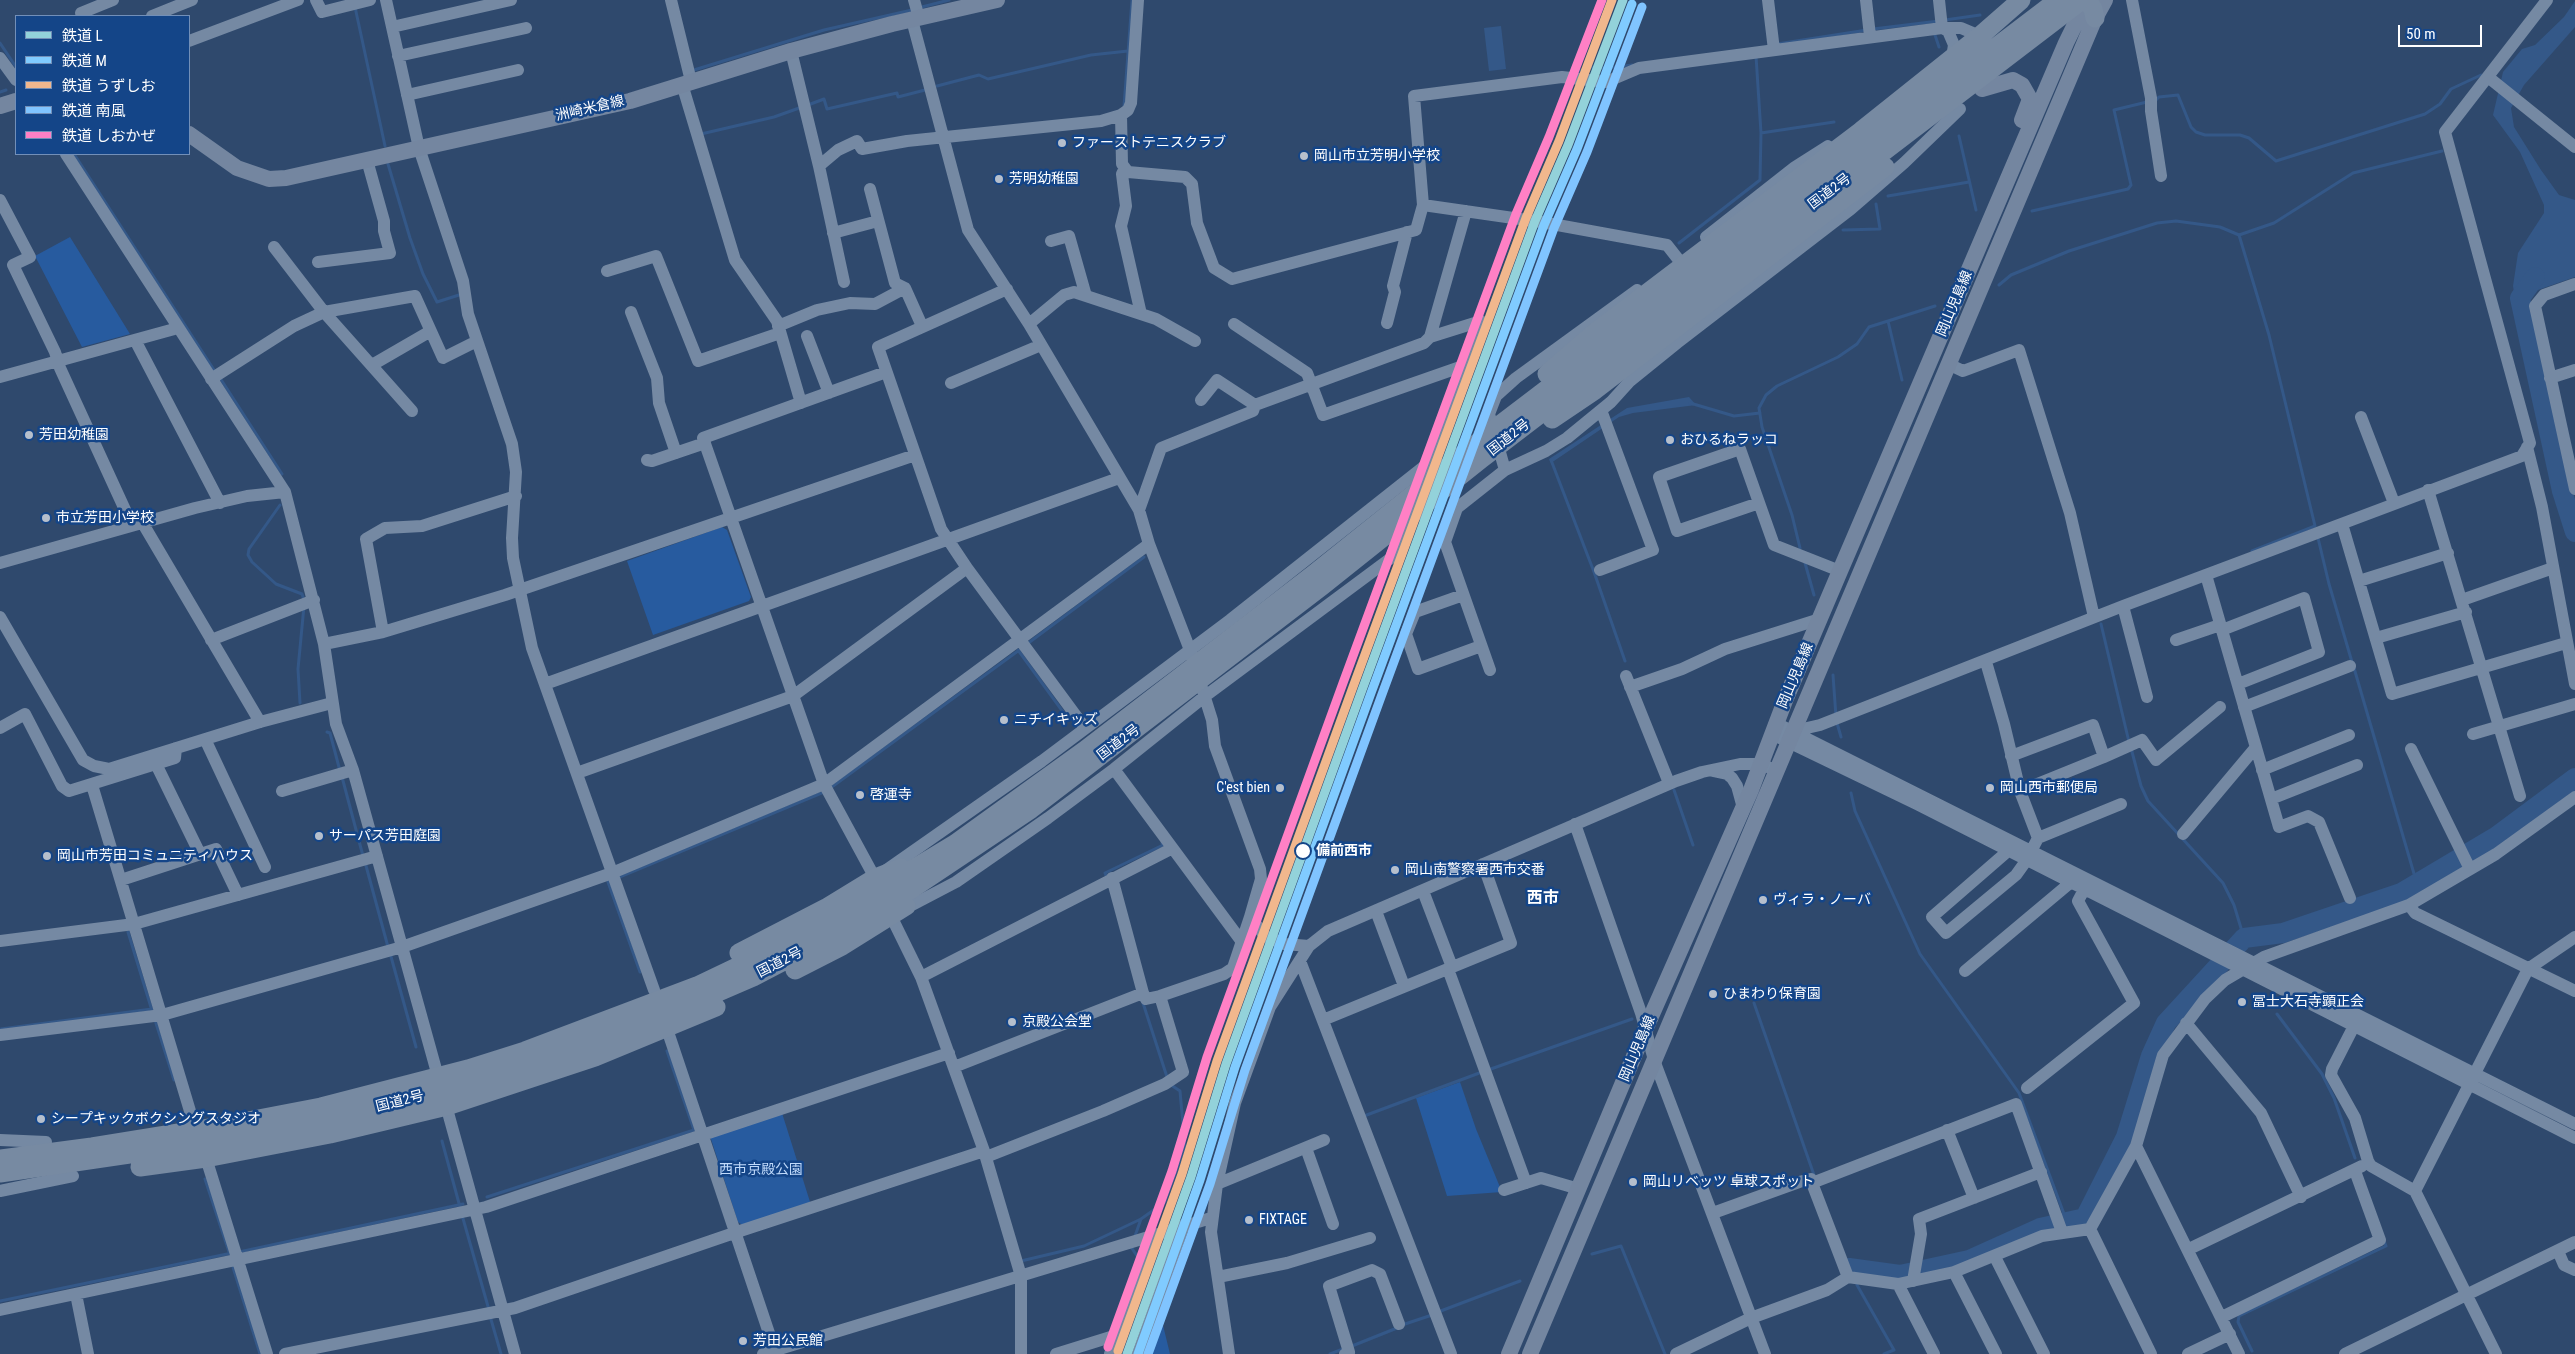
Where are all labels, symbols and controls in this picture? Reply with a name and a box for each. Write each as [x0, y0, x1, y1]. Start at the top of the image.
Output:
legend [15, 15, 190, 155]
scale bar [2400, 15, 2484, 47]
text: 50 m [2406, 25, 2436, 43]
text: 鉄道 L [62, 27, 103, 45]
text: 鉄道 M [62, 52, 107, 70]
text: 鉄道 うずしお [62, 77, 155, 95]
street label: 洲崎米倉線 [554, 93, 626, 125]
text: 鉄道 南風 [62, 102, 125, 120]
text: 鉄道 しおかぜ [62, 127, 155, 145]
place label: ファーストテニスクラブ [1072, 135, 1226, 151]
marker: ファーストテニスクラブ [1056, 137, 1068, 149]
place label: 岡山市立芳明小学校 [1314, 148, 1440, 164]
marker: 岡山市立芳明小学校 [1298, 150, 1310, 162]
place label: 芳明幼稚園 [1009, 171, 1079, 187]
street label: 国道2号 [1805, 171, 1855, 213]
marker: 芳明幼稚園 [993, 173, 1005, 185]
street label: 岡山児島線 [1934, 269, 1976, 339]
street label: 国道2号 [1485, 416, 1533, 460]
place label: 芳田幼稚園 [39, 427, 109, 443]
marker: 芳田幼稚園 [23, 429, 35, 441]
place label: おひるねラッコ [1680, 432, 1778, 448]
marker: おひるねラッコ [1664, 434, 1676, 446]
place label: 市立芳田小学校 [56, 510, 154, 526]
marker: 市立芳田小学校 [40, 512, 52, 524]
street label: 岡山児島線 [1775, 641, 1817, 711]
place label: ニチイキッズ [1014, 712, 1098, 728]
marker: ニチイキッズ [998, 714, 1010, 726]
street label: 国道2号 [1094, 722, 1144, 764]
place label: C'est bien [1216, 780, 1270, 796]
place label: 岡山西市郵便局 [2000, 780, 2098, 796]
marker: C'est bien [1274, 782, 1286, 794]
marker: 岡山西市郵便局 [1984, 782, 1996, 794]
place label: 啓運寺 [870, 787, 912, 803]
marker: 啓運寺 [854, 789, 866, 801]
place label: サーパス芳田庭園 [329, 828, 441, 844]
marker: サーパス芳田庭園 [313, 830, 325, 842]
marker: 備前西市 [1294, 842, 1312, 860]
place label: 備前西市 [1316, 843, 1372, 859]
place label: 岡山市芳田コミュニティハウス [57, 848, 253, 864]
marker: 岡山市芳田コミュニティハウス [41, 850, 53, 862]
place label: 岡山南警察署西市交番 [1405, 862, 1545, 878]
marker: 岡山南警察署西市交番 [1389, 864, 1401, 876]
district label: 西市 [1527, 889, 1559, 909]
place label: ヴィラ・ノーバ [1773, 892, 1871, 908]
marker: ヴィラ・ノーバ [1757, 894, 1769, 906]
street label: 国道2号 [754, 944, 806, 982]
place label: ひまわり保育園 [1723, 986, 1821, 1002]
marker: ひまわり保育園 [1707, 988, 1719, 1000]
place label: 冨士大石寺顕正会 [2252, 994, 2364, 1010]
marker: 冨士大石寺顕正会 [2236, 996, 2248, 1008]
place label: 京殿公会堂 [1022, 1014, 1092, 1030]
street label: 岡山児島線 [1617, 1014, 1659, 1084]
marker: 京殿公会堂 [1006, 1016, 1018, 1028]
street label: 国道2号 [374, 1088, 426, 1116]
place label: シープキックボクシングスタジオ [51, 1111, 261, 1127]
marker: シープキックボクシングスタジオ [35, 1113, 47, 1125]
park label: 西市京殿公園 [719, 1162, 803, 1178]
place label: 岡山リベッツ 卓球スポット [1643, 1174, 1814, 1190]
marker: 岡山リベッツ 卓球スポット [1627, 1176, 1639, 1188]
place label: FIXTAGE [1259, 1212, 1307, 1228]
marker: FIXTAGE [1243, 1214, 1255, 1226]
place label: 芳田公民館 [753, 1333, 823, 1349]
marker: 芳田公民館 [737, 1335, 749, 1347]

